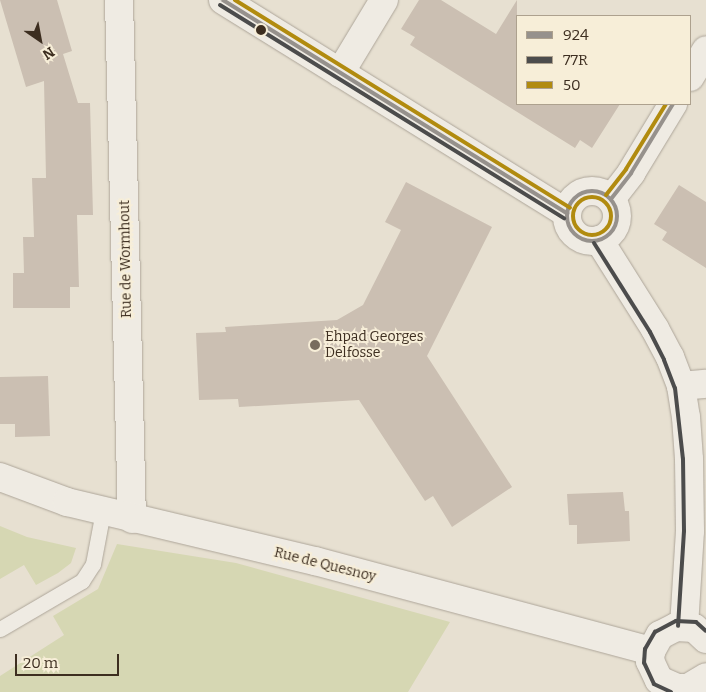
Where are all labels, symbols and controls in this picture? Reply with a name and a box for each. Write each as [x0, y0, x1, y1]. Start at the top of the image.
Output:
north arrow [15, 15, 65, 65]
legend [516, 15, 691, 105]
unlabelled marker [256, 25, 266, 35]
text: 924 [563, 26, 589, 44]
text: N [39, 43, 58, 63]
text: 77R [563, 51, 588, 69]
text: 50 [563, 76, 581, 94]
street label: Rue de Wormhout [117, 200, 135, 318]
place label: Ehpad Georges Delfosse [325, 329, 423, 362]
marker: Ehpad Georges Delfosse [309, 339, 321, 351]
street label: Rue de Quesnoy [272, 544, 378, 586]
scale bar [18, 644, 121, 676]
text: 20 m [23, 654, 58, 672]

